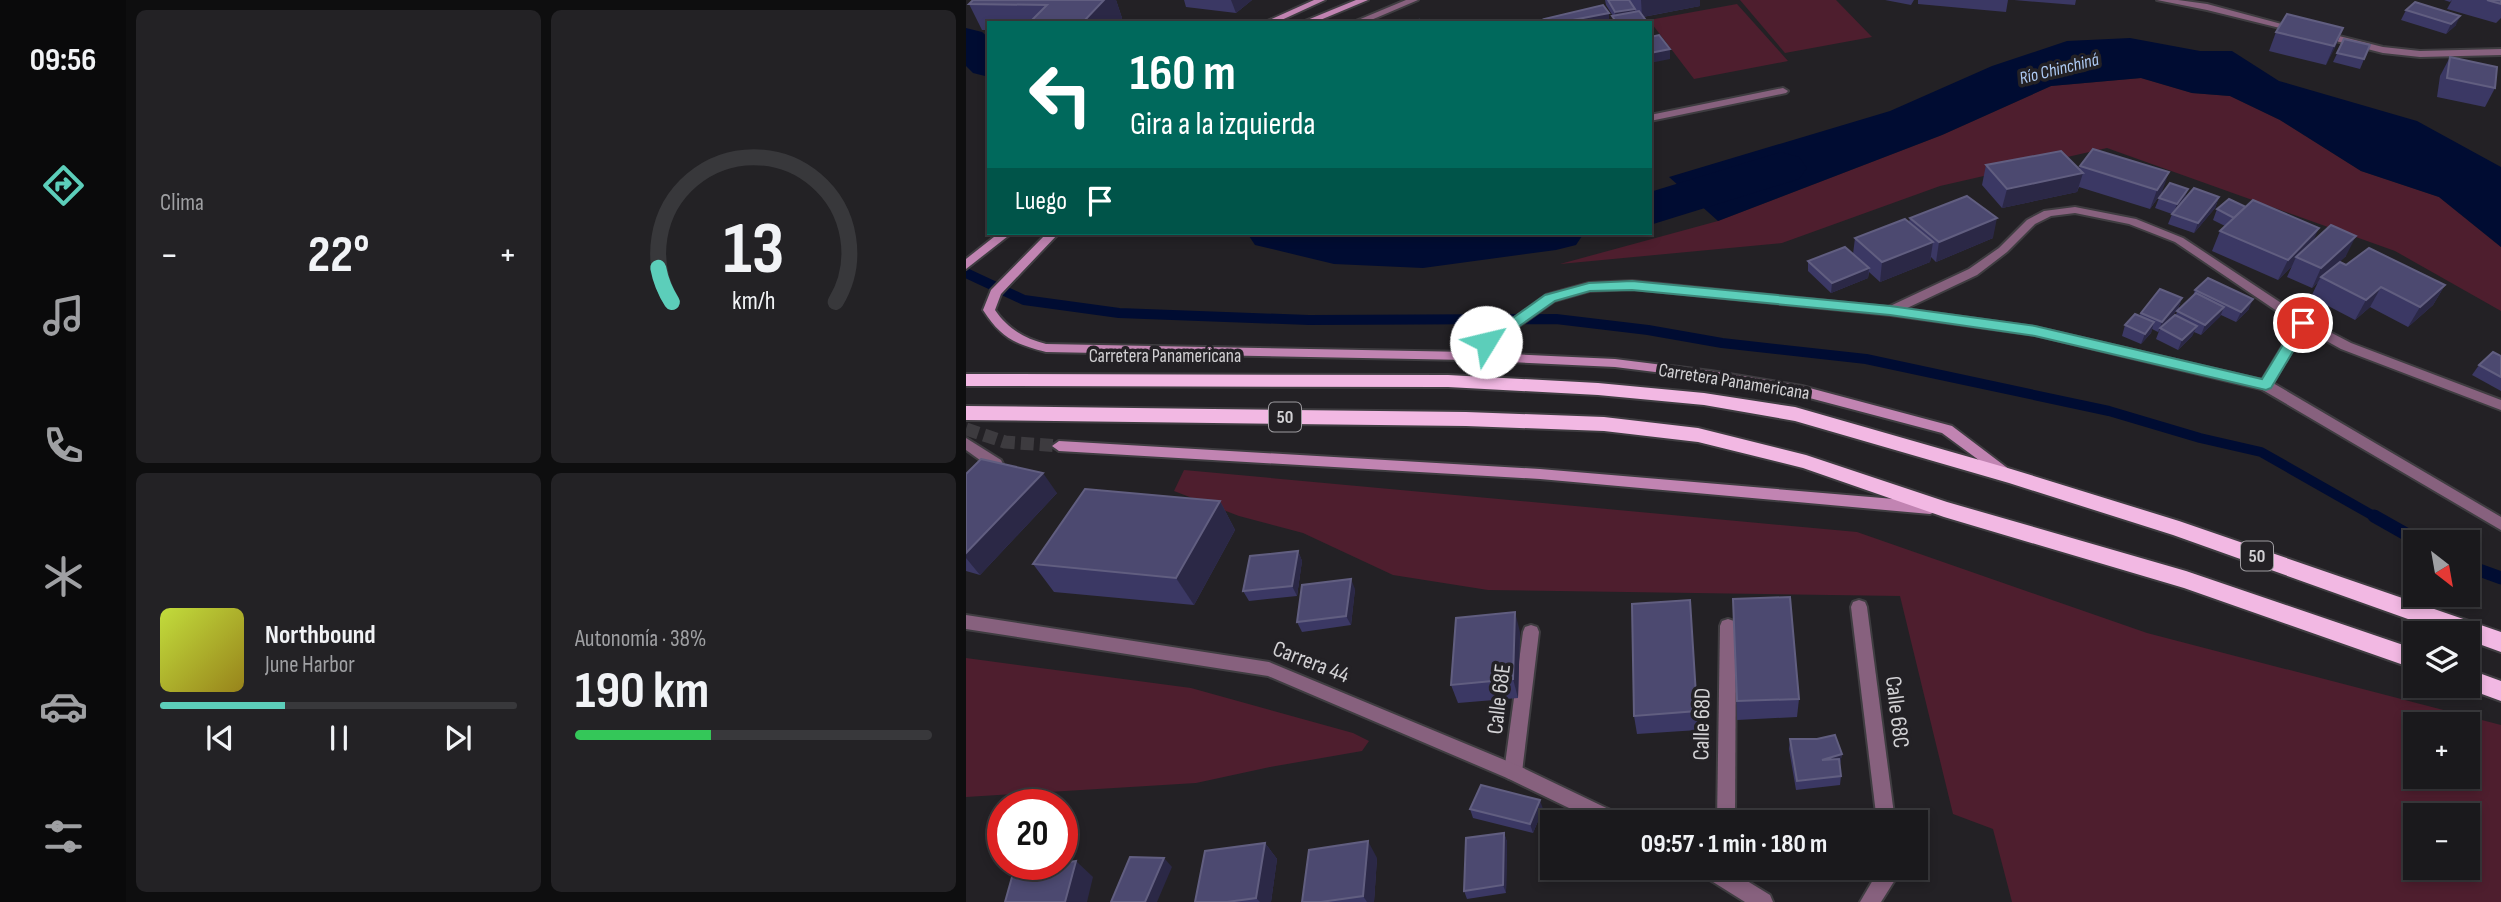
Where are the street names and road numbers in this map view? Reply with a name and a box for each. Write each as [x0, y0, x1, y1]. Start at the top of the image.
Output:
street label: Carretera Panamericana [1089, 345, 1241, 368]
street label: Carretera Panamericana [1657, 359, 1811, 405]
road number: 50 [1269, 402, 1301, 432]
road number: 50 [2241, 542, 2273, 570]
street label: Carrera 44 [1269, 635, 1354, 690]
street label: Calle 68E [1481, 662, 1517, 736]
street label: Calle 68C [1879, 674, 1915, 750]
street label: Calle 68D [1687, 687, 1717, 761]

